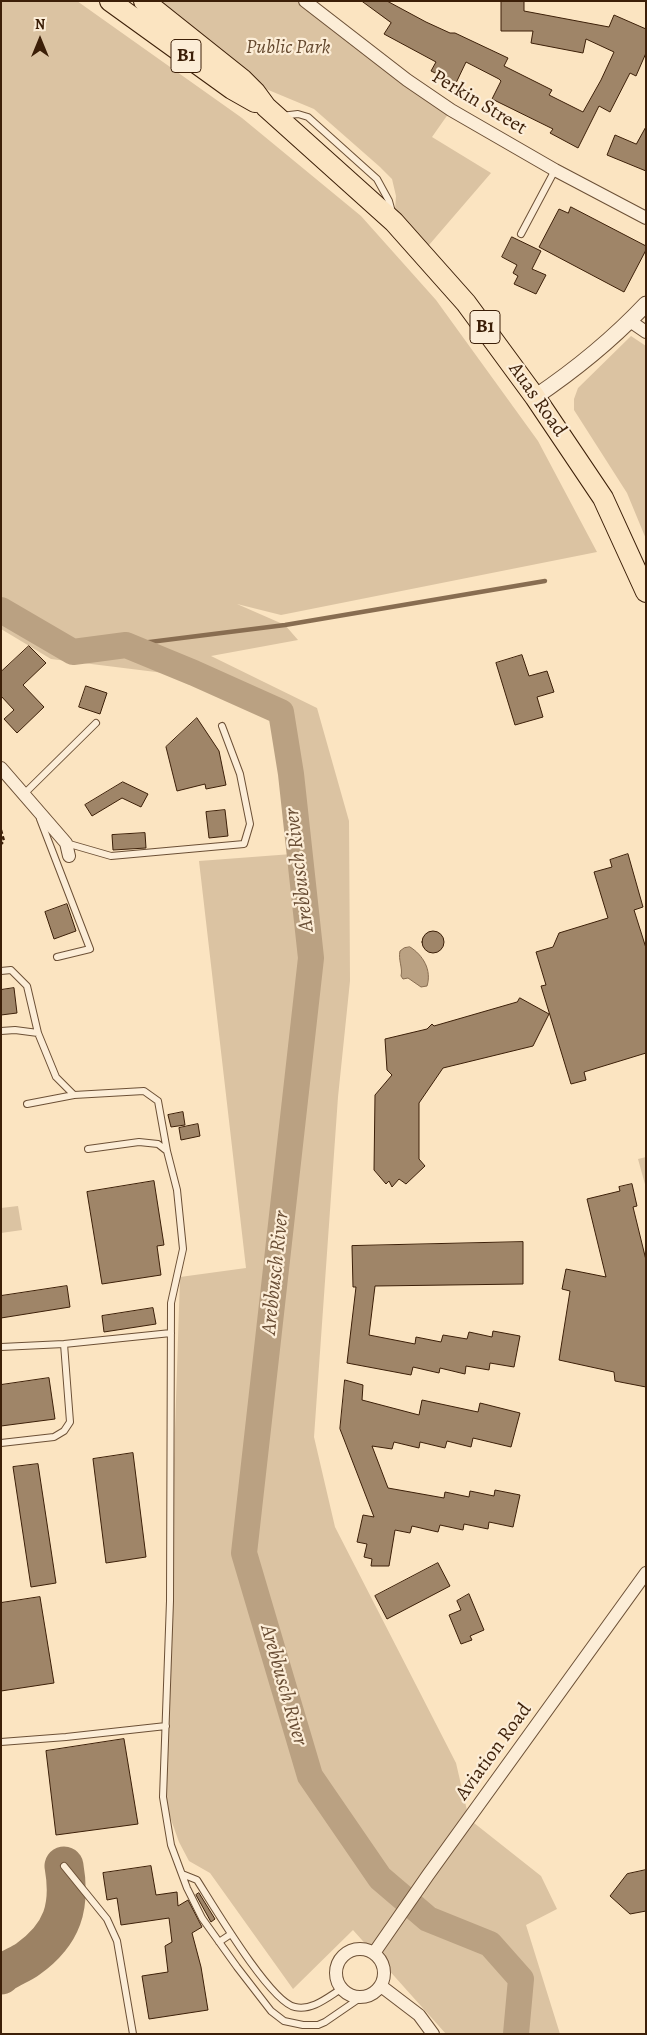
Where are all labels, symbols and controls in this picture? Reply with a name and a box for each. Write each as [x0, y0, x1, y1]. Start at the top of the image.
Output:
north arrow [15, 15, 65, 65]
text: N [35, 15, 45, 34]
park label: Public Park [246, 36, 330, 60]
road number: B1 [171, 40, 201, 72]
street label: Perkin Street [427, 65, 531, 141]
road number: B1 [470, 311, 500, 344]
street label: Auas Road [503, 358, 571, 442]
water label: Arebbusch River [280, 807, 320, 933]
water label: Arebbusch River [257, 1210, 295, 1336]
water label: Arebbusch River [254, 1622, 312, 1748]
street label: Aviation Road [451, 1699, 537, 1805]

